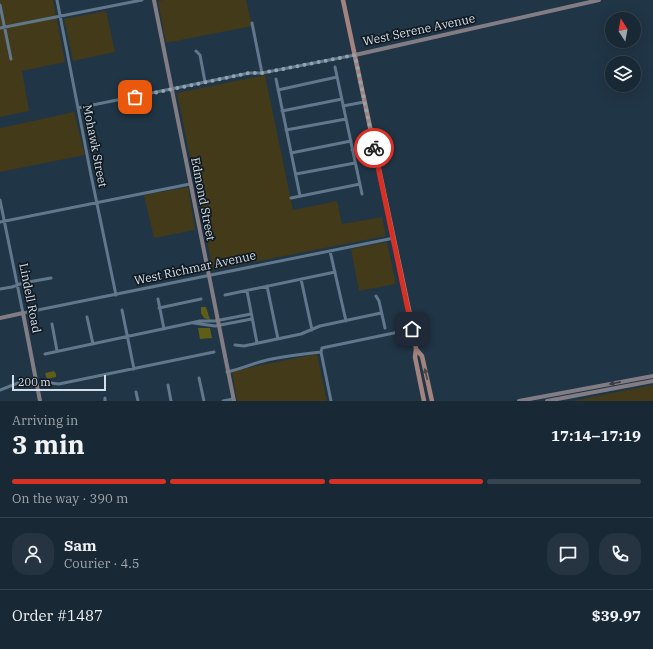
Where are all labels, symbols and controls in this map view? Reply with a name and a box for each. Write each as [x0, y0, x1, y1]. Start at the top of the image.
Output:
street label: West Serene Avenue [361, 10, 477, 49]
north arrow [605, 12, 641, 48]
map controls [605, 12, 641, 92]
button: layers [605, 56, 641, 92]
pin [118, 80, 152, 114]
icon: bag [124, 86, 146, 108]
street label: Mohawk Street [80, 103, 111, 189]
courier [354, 128, 394, 168]
icon: bike [363, 137, 385, 159]
street label: Edmond Street [188, 156, 219, 242]
street label: West Richmar Avenue [133, 247, 257, 288]
street label: Lindell Road [16, 262, 45, 334]
pin [395, 312, 429, 346]
icon: home [401, 318, 423, 340]
one-way arrow [423, 368, 429, 380]
scale bar [12, 373, 106, 392]
text: 200 m [18, 375, 51, 389]
one-way arrow [609, 380, 621, 386]
text: Arriving in [12, 412, 78, 429]
text: 17:14–17:19 [551, 426, 641, 445]
text: 3 min [12, 427, 85, 461]
text: On the way · 390 m [12, 490, 128, 507]
button: person [12, 533, 54, 575]
button: chat [547, 533, 589, 575]
button: phone [599, 533, 641, 575]
text: Sam [64, 536, 97, 555]
text: Courier · 4.5 [64, 555, 140, 572]
text: Order #1487 [12, 606, 103, 625]
text: $39.97 [592, 606, 641, 625]

